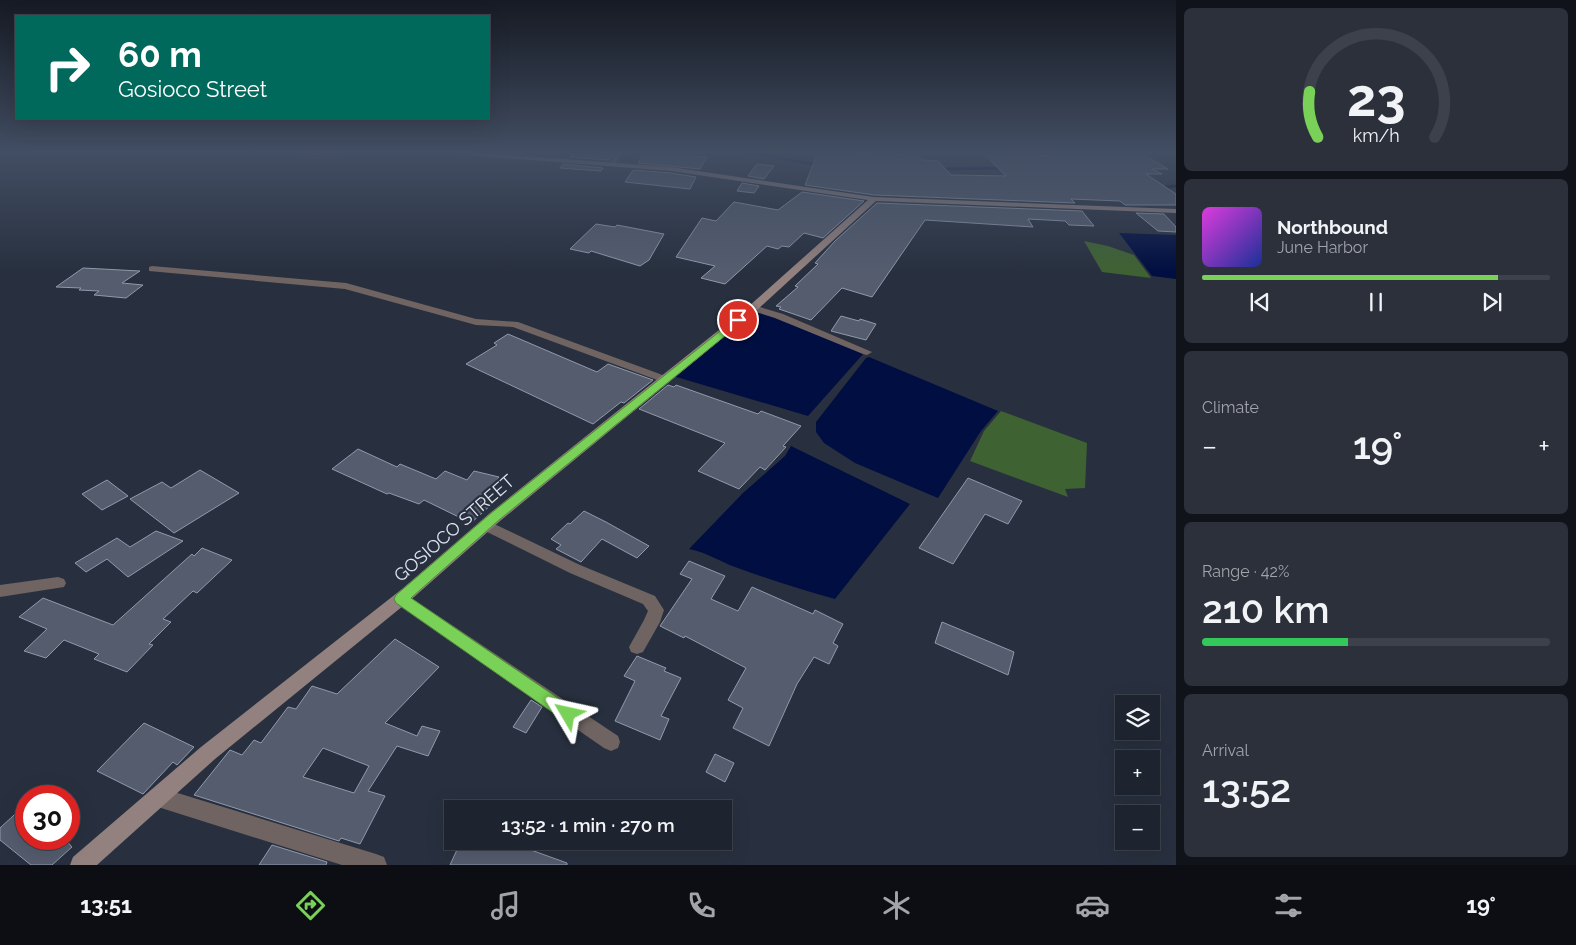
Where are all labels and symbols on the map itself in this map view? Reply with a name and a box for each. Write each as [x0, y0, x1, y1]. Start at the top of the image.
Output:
pin [717, 299, 759, 341]
street label: GOSIOCO STREET [390, 470, 518, 586]
position arrow [541, 687, 593, 739]
speed limit sign: 30 [15, 785, 80, 850]

